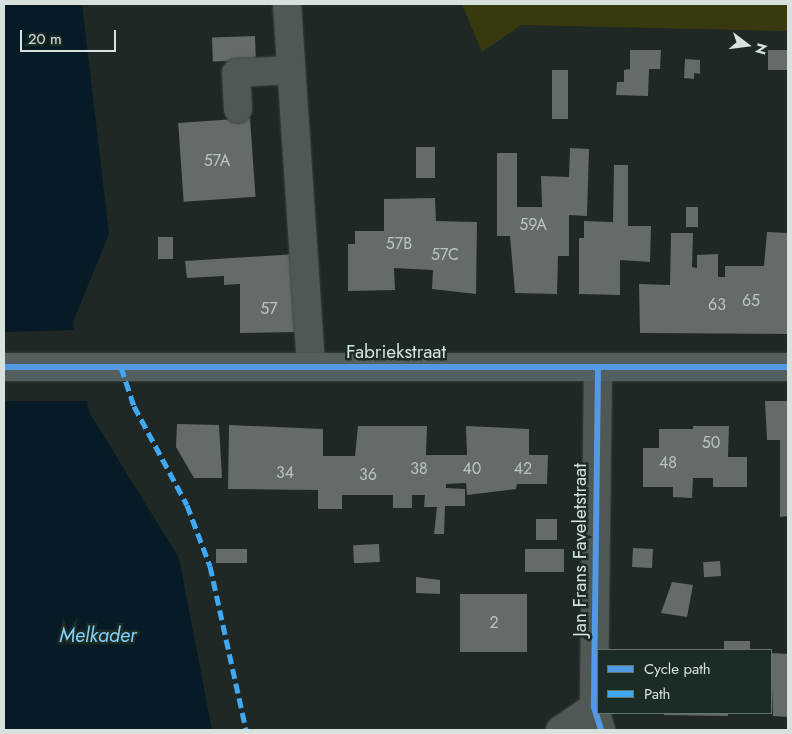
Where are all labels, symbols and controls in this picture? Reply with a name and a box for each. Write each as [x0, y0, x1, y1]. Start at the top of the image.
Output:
scale bar [22, 20, 119, 52]
north arrow [722, 20, 772, 70]
text: 20 m [28, 28, 62, 50]
text: N [750, 41, 773, 57]
house number: 57A [204, 151, 230, 171]
house number: 59A [519, 215, 547, 235]
house number: 57B [386, 234, 412, 254]
house number: 57C [431, 245, 459, 265]
house number: 65 [742, 291, 760, 311]
house number: 63 [708, 295, 726, 315]
house number: 57 [260, 299, 278, 319]
street label: Fabriekstraat [346, 341, 446, 363]
house number: 50 [702, 433, 720, 453]
house number: 48 [659, 453, 677, 473]
house number: 38 [410, 459, 428, 479]
house number: 40 [463, 459, 481, 479]
house number: 42 [514, 459, 532, 479]
house number: 34 [276, 463, 294, 483]
street label: Jan Frans Faveletstraat [569, 463, 591, 637]
house number: 36 [359, 465, 377, 485]
house number: 2 [489, 613, 499, 633]
water label: Melkader [59, 623, 137, 647]
legend [597, 649, 772, 714]
text: Cycle path [644, 658, 711, 680]
text: Path [644, 683, 670, 705]

